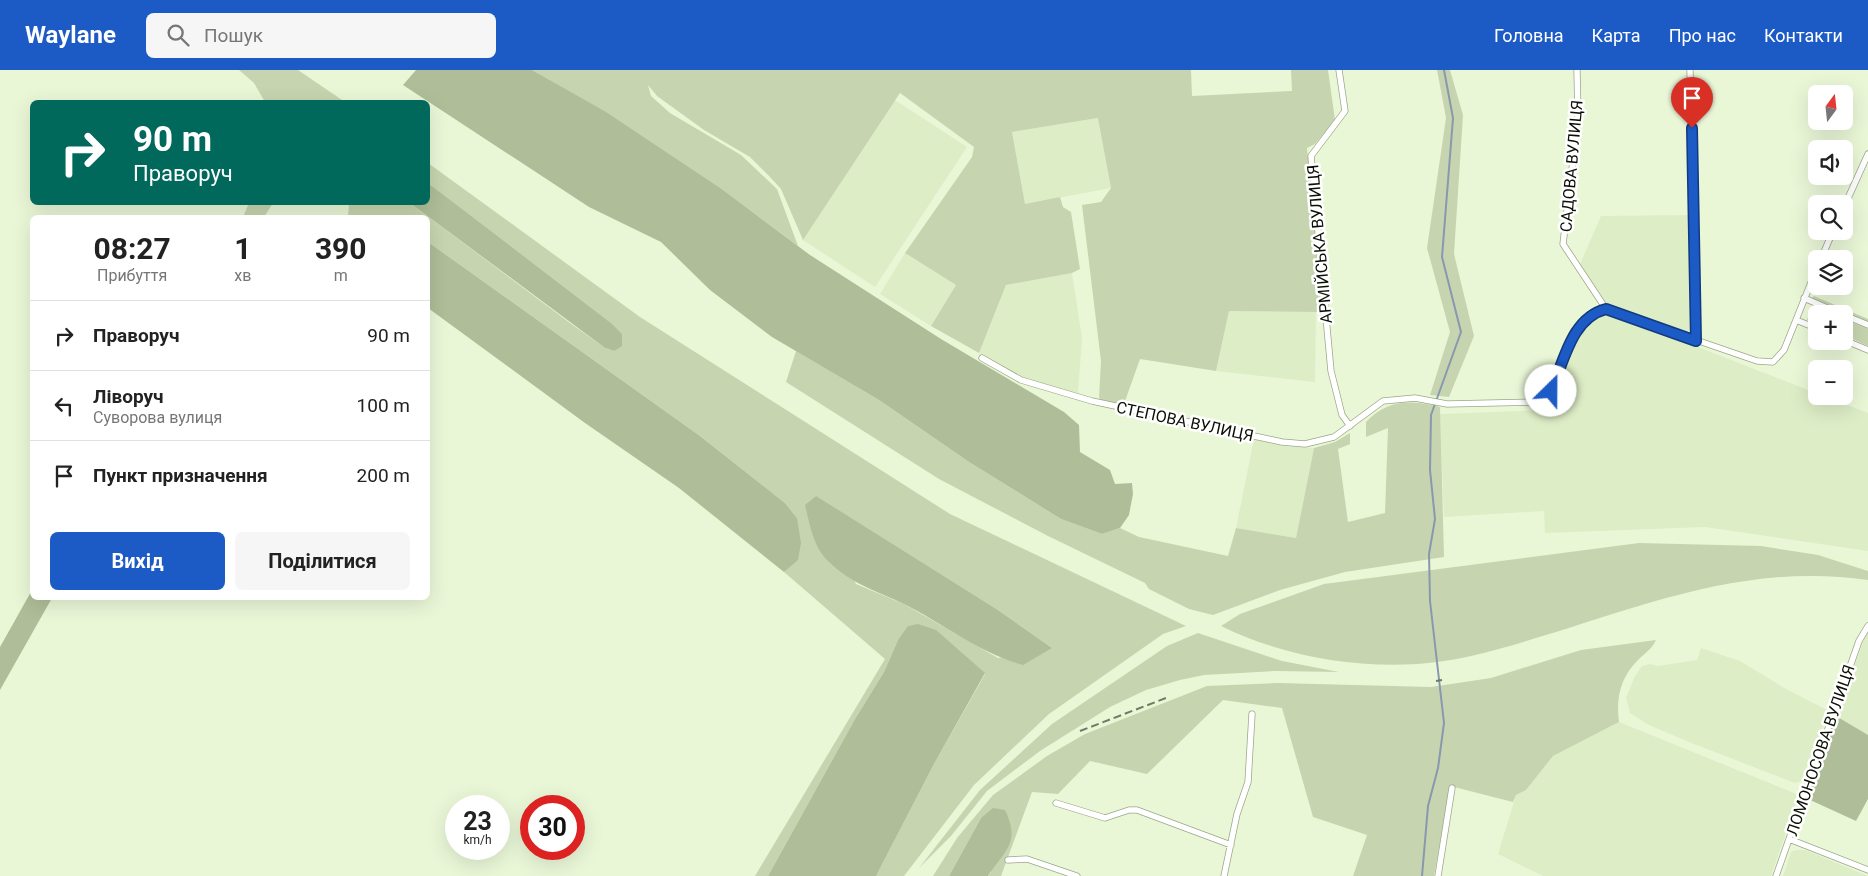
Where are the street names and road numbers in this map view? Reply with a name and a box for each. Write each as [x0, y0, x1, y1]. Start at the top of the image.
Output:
street label: САДОВА ВУЛИЦЯ [1556, 99, 1587, 233]
street label: АРМІЙСЬКА ВУЛИЦЯ [1303, 164, 1336, 324]
street label: СТЕПОВА ВУЛИЦЯ [1115, 398, 1255, 445]
street label: ЛОМОНОСОВА ВУЛИЦЯ [1782, 662, 1859, 838]

